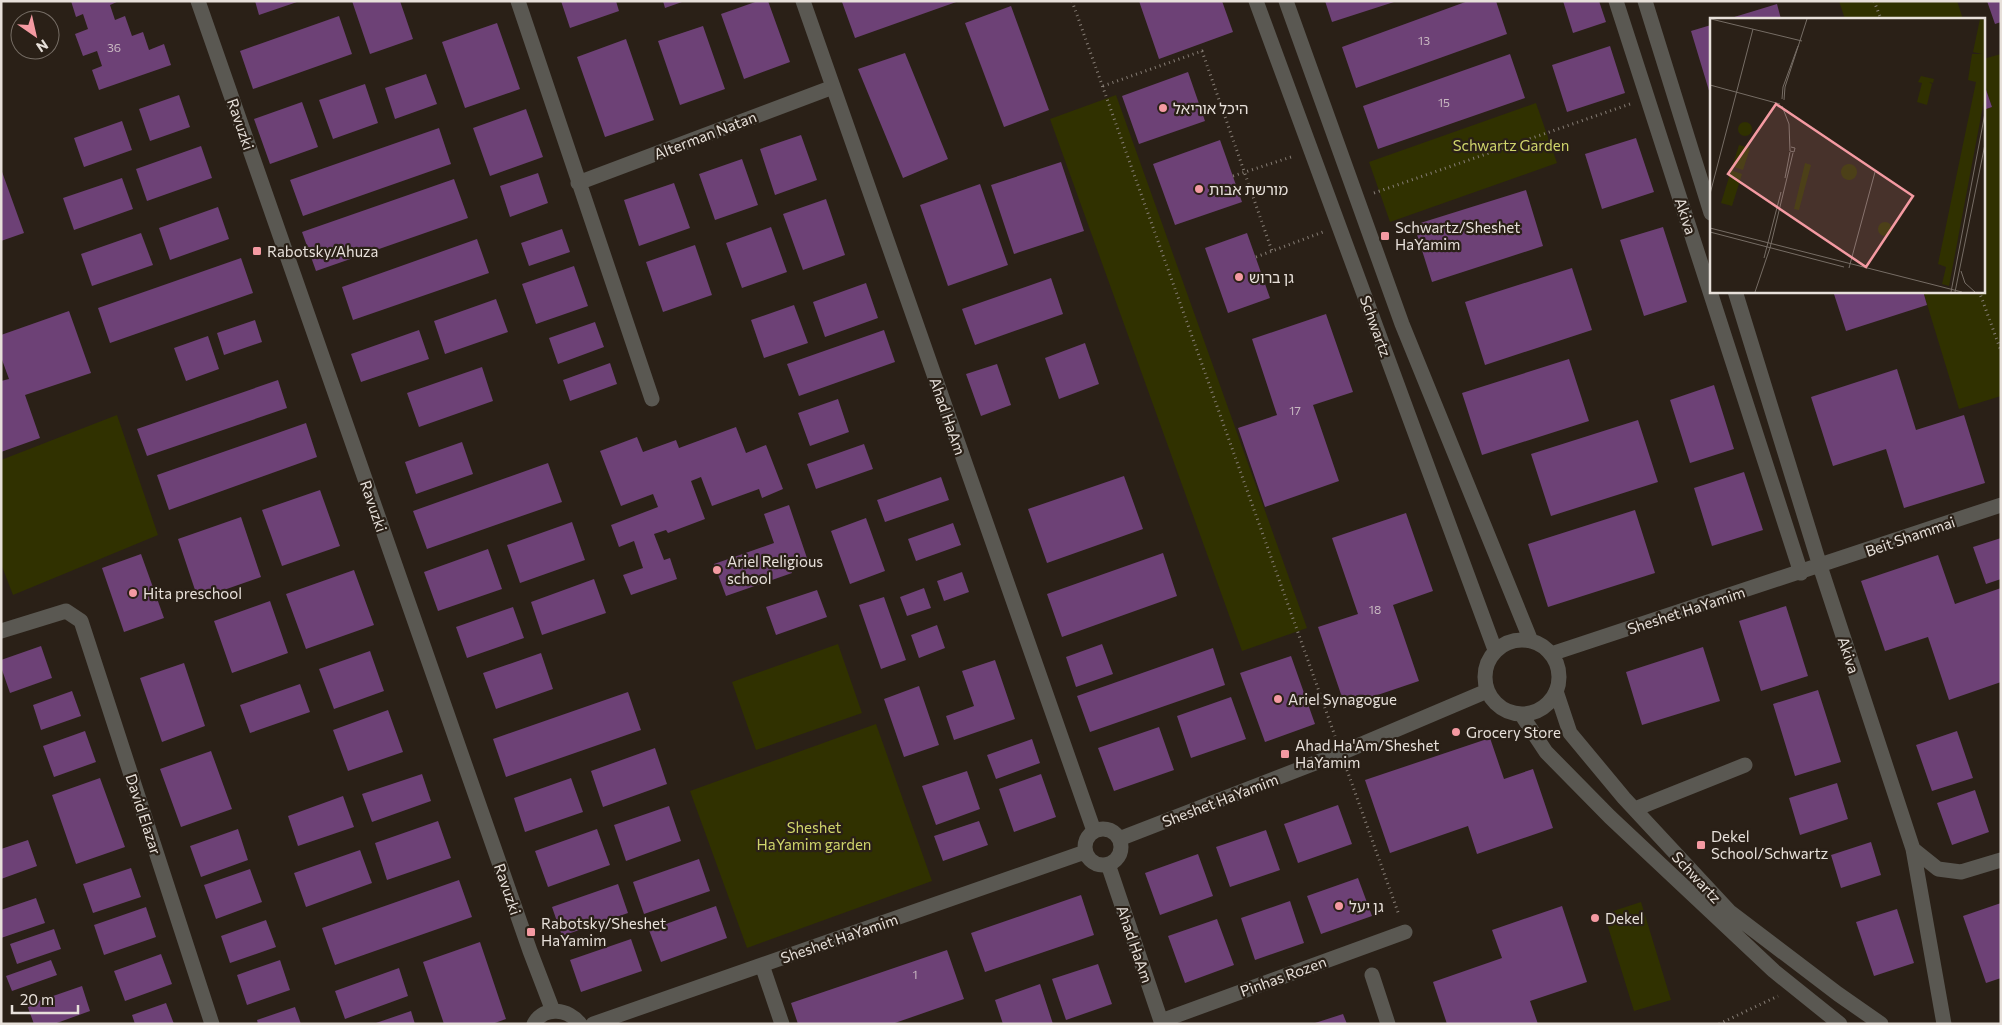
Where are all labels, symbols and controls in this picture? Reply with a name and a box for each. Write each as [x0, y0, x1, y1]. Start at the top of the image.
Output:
north arrow [10, 10, 60, 60]
inset map [1710, 18, 1984, 292]
house number: 13 [1418, 33, 1430, 47]
text: N [33, 36, 52, 56]
house number: 36 [107, 40, 121, 54]
house number: 15 [1438, 95, 1450, 109]
street label: Ravuzki [224, 96, 258, 152]
place label: היכל אוריאל [1173, 99, 1248, 117]
marker: היכל אוריאל [1157, 102, 1169, 114]
street label: Alterman Natan [651, 107, 759, 163]
park label: Schwartz Garden [1453, 136, 1569, 154]
place label: מורשת אבות [1209, 180, 1288, 198]
marker: מורשת אבות [1193, 183, 1205, 195]
street label: Akiva [1672, 195, 1700, 237]
place label: Schwartz/Sheshet HaYamim [1395, 218, 1520, 253]
marker: Schwartz/Sheshet HaYamim [1379, 230, 1391, 242]
place label: Rabotsky/Ahuza [267, 242, 378, 260]
marker: Rabotsky/Ahuza [251, 245, 263, 257]
place label: גן ברוש [1249, 268, 1294, 286]
marker: גן ברוש [1233, 271, 1245, 283]
street label: Schwartz [1357, 293, 1395, 359]
street label: Ahad HaAm [926, 375, 970, 457]
house number: 17 [1289, 403, 1301, 417]
street label: Ravuzki [357, 478, 391, 534]
street label: Beit Shammai [1863, 512, 1957, 560]
place label: Ariel Religious school [727, 552, 823, 587]
marker: Ariel Religious school [711, 564, 723, 576]
street label: Sheshet HaYamim [1625, 582, 1747, 638]
place label: Hita preschool [143, 584, 242, 602]
marker: Hita preschool [127, 587, 139, 599]
house number: 18 [1369, 602, 1381, 616]
street label: Akiva [1835, 634, 1863, 676]
place label: Ariel Synagogue [1288, 690, 1397, 708]
marker: Ariel Synagogue [1272, 693, 1284, 705]
place label: Grocery Store [1466, 723, 1561, 741]
marker: Grocery Store [1450, 726, 1462, 738]
place label: Ahad Ha'Am/Sheshet HaYamim [1295, 736, 1439, 771]
marker: Ahad Ha'Am/Sheshet HaYamim [1279, 748, 1291, 760]
street label: Sheshet HaYamim [1159, 770, 1281, 830]
street label: David Elazar [123, 771, 165, 857]
park label: Sheshet HaYamim garden [757, 818, 871, 853]
place label: Dekel School/Schwartz [1711, 827, 1828, 862]
marker: Dekel School/Schwartz [1695, 839, 1707, 851]
street label: Schwartz [1669, 847, 1725, 907]
street label: Ravuzki [491, 861, 525, 917]
place label: גן יעל [1349, 897, 1384, 915]
marker: גן יעל [1333, 900, 1345, 912]
street label: Ahad HaAm [1113, 903, 1157, 985]
place label: Dekel [1605, 909, 1643, 927]
street label: Sheshet HaYamim [778, 910, 900, 966]
marker: Dekel [1589, 912, 1601, 924]
place label: Rabotsky/Sheshet HaYamim [541, 914, 666, 949]
marker: Rabotsky/Sheshet HaYamim [525, 926, 537, 938]
street label: Pinhas Rozen [1237, 952, 1329, 1000]
house number: 1 [912, 967, 918, 981]
scale bar [12, 982, 79, 1014]
text: 20 m [20, 990, 54, 1008]

